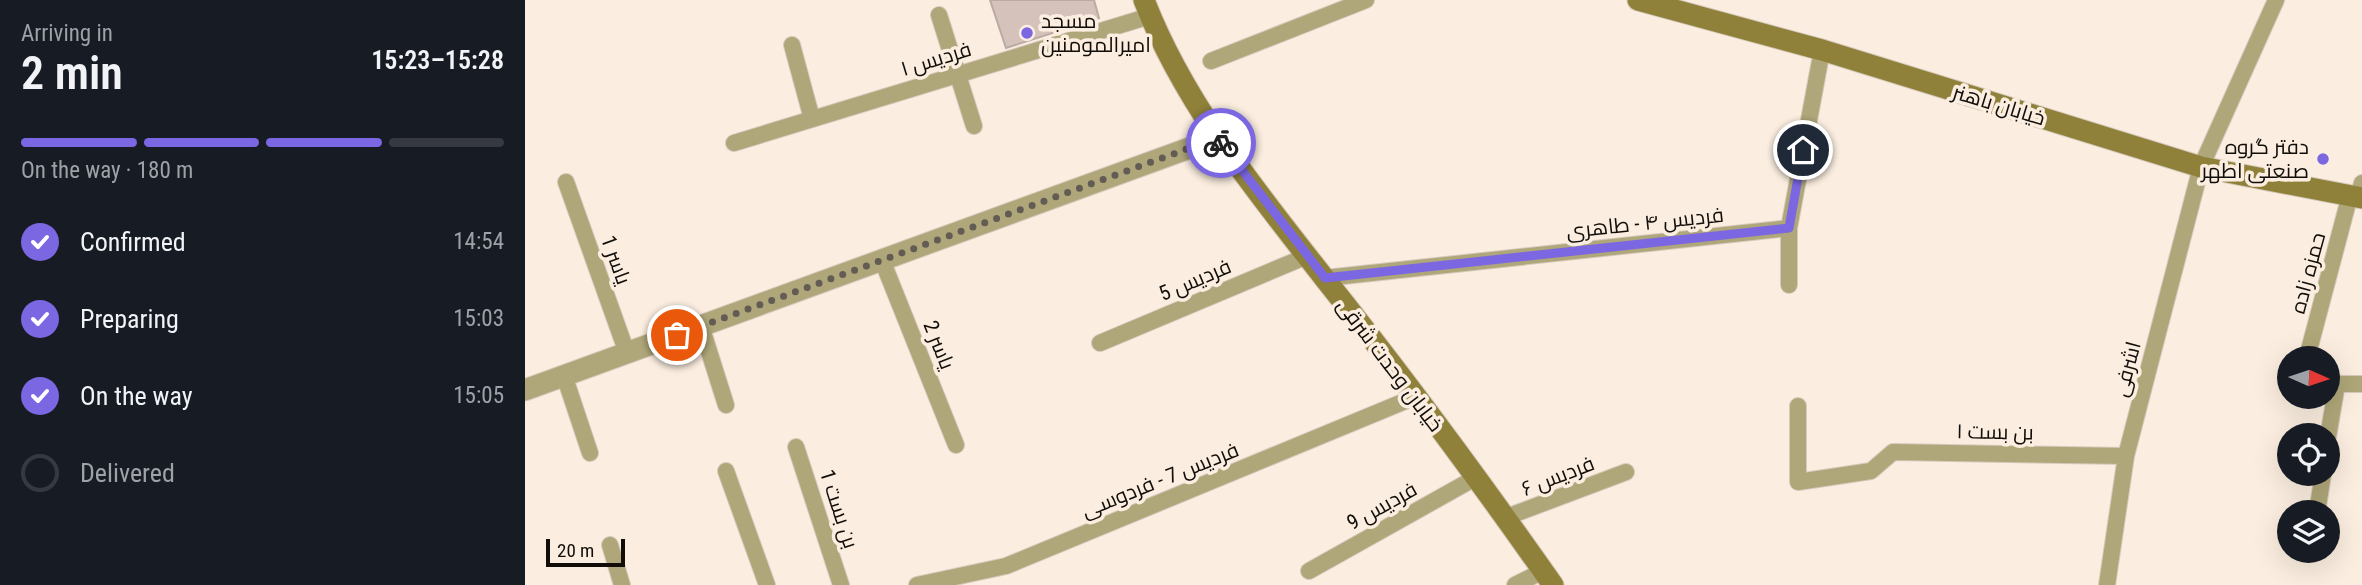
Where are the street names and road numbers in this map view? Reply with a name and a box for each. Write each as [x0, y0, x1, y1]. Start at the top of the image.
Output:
street label: فردیس ۱ [898, 37, 974, 82]
street label: خیابان باهنر [1949, 79, 2048, 131]
street label: فردیس ۴ - طاهری [1565, 203, 1725, 244]
street label: حمزه زاده [2286, 230, 2330, 316]
street label: یاسر 1 [596, 232, 636, 288]
street label: فردیس 5 [1155, 254, 1235, 307]
street label: خیابان وحدت شرقی [1331, 294, 1448, 437]
street label: یاسر 2 [918, 317, 960, 373]
street label: اشرفی [2108, 339, 2147, 399]
street label: بن بست ۱ [1956, 419, 2034, 446]
street label: فردیس 7 - فردوسی [1078, 437, 1243, 523]
street label: فردیس ۶ [1518, 451, 1598, 502]
street label: بن بست 1 [814, 467, 863, 552]
street label: فردیس 9 [1343, 477, 1422, 536]

